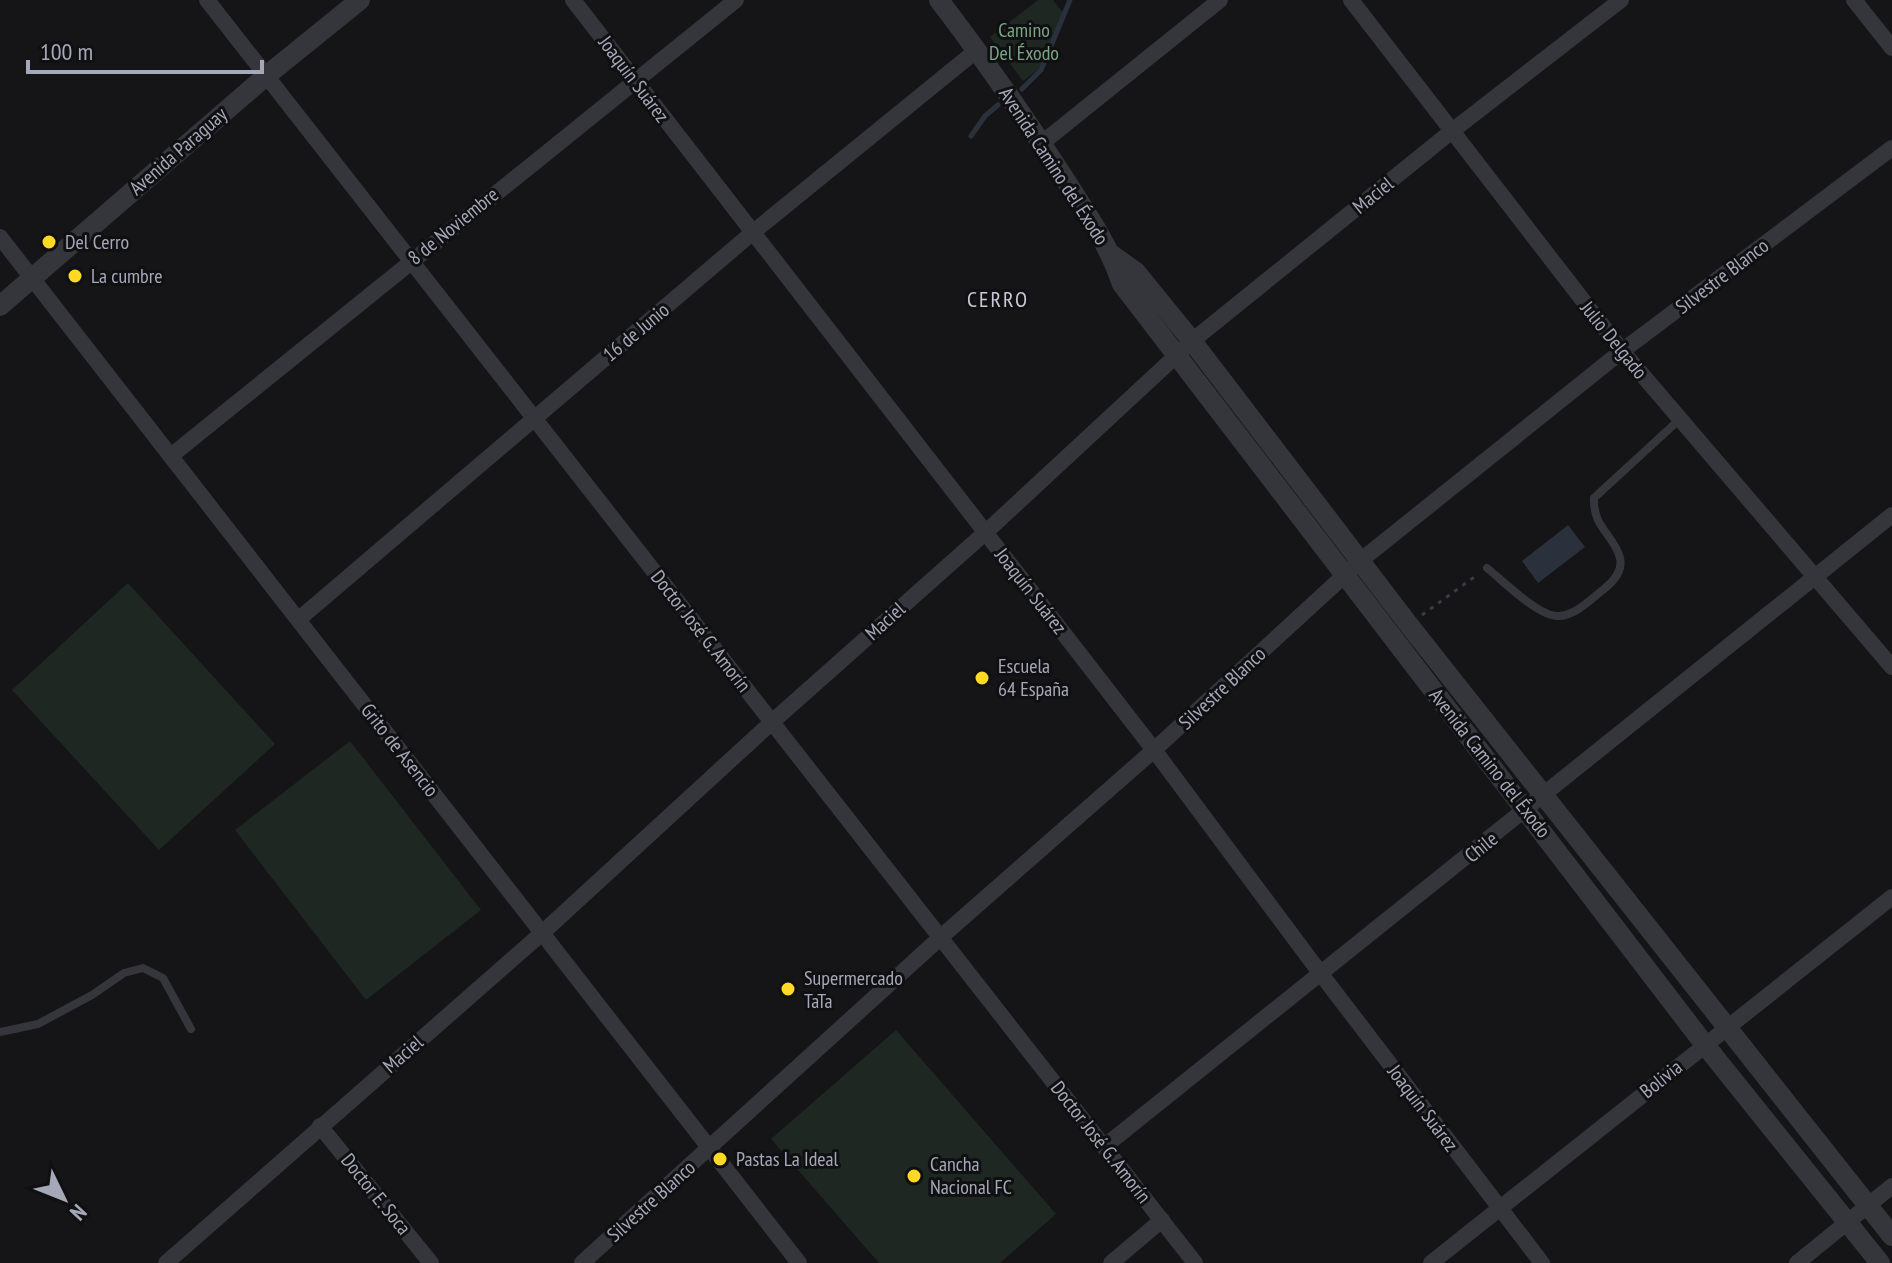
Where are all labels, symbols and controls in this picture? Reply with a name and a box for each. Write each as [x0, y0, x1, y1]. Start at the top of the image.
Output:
park label: Camino Del Éxodo [989, 17, 1059, 66]
scale bar [28, 24, 262, 74]
street label: Joaquín Suárez [592, 30, 675, 128]
text: 100 m [40, 36, 93, 67]
street label: Avenida Camino del Éxodo [993, 82, 1115, 250]
street label: Avenida Paraguay [124, 101, 233, 201]
street label: Maciel [1347, 170, 1399, 219]
street label: 8 de Noviembre [402, 181, 504, 271]
place label: Del Cerro [65, 229, 129, 255]
street label: Silvestre Blanco [1670, 232, 1774, 320]
marker: Del Cerro [40, 233, 58, 251]
place label: La cumbre [91, 263, 163, 289]
marker: La cumbre [66, 267, 84, 285]
district label: CERRO [967, 285, 1029, 313]
street label: Julio Delgado [1574, 295, 1653, 384]
street label: 16 de Junio [598, 297, 674, 367]
street label: Joaquín Suárez [989, 542, 1073, 639]
street label: Doctor José G. Amorín [645, 565, 757, 697]
street label: Maciel [860, 596, 911, 646]
street label: Silvestre Blanco [1173, 641, 1271, 735]
place label: Escuela 64 España [998, 653, 1069, 702]
marker: Escuela 64 España [973, 669, 991, 687]
street label: Avenida Camino del Éxodo [1423, 683, 1557, 843]
street label: Grito de Asencio [355, 698, 445, 802]
street label: Chile [1459, 826, 1503, 868]
place label: Supermercado TaTa [804, 965, 903, 1014]
marker: Supermercado TaTa [779, 980, 797, 998]
street label: Maciel [377, 1029, 429, 1079]
street label: Bolivia [1634, 1054, 1688, 1104]
street label: Joaquín Suárez [1381, 1059, 1464, 1157]
street label: Doctor José G. Amorín [1045, 1076, 1157, 1208]
place label: Pastas La Ideal [736, 1146, 839, 1172]
street label: Doctor E. Soca [335, 1148, 417, 1240]
marker: Pastas La Ideal [711, 1150, 729, 1168]
place label: Cancha Nacional FC [930, 1151, 1012, 1200]
street label: Silvestre Blanco [601, 1155, 701, 1247]
north arrow [24, 1159, 104, 1239]
marker: Cancha Nacional FC [905, 1167, 923, 1185]
text: N [64, 1199, 93, 1227]

